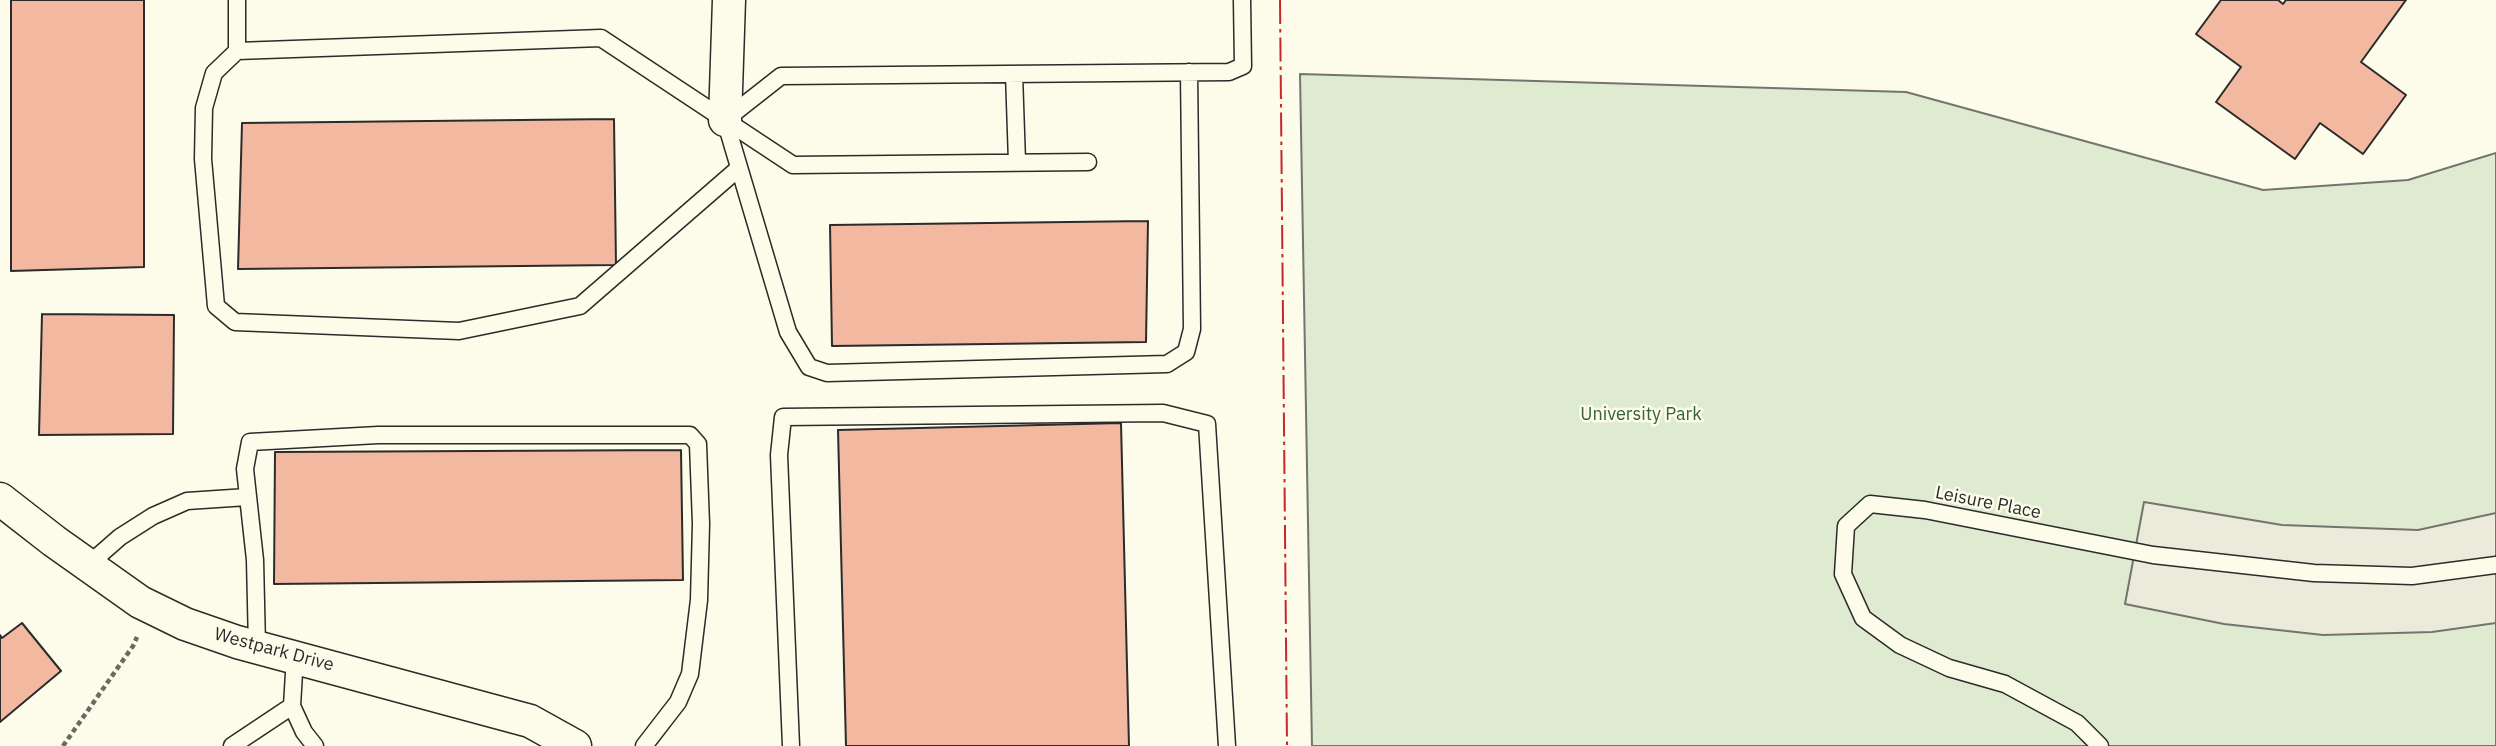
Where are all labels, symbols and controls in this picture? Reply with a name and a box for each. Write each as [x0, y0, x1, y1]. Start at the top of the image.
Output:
park label: University Park [1580, 404, 1702, 426]
street label: Leisure Place [1933, 482, 2043, 524]
street label: Westpark Drive [212, 624, 336, 676]

